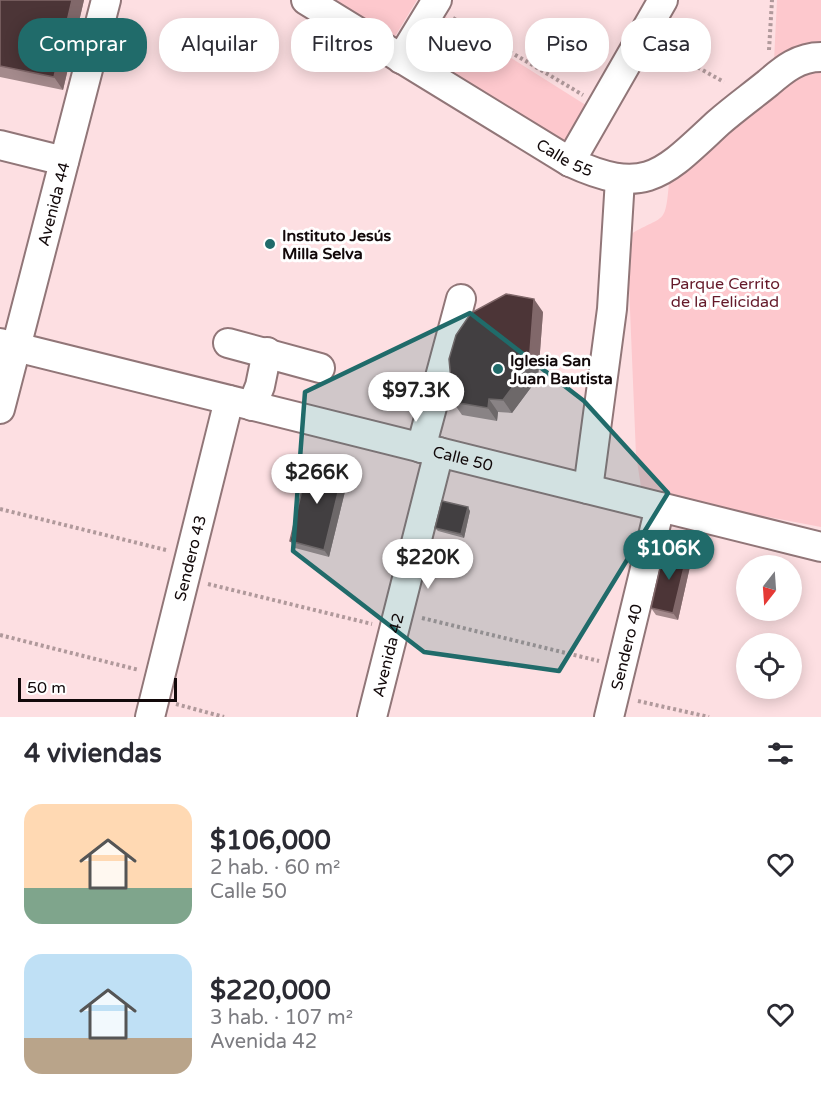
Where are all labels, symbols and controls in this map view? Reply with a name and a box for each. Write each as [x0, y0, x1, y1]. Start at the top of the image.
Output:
chip: Comprar [18, 18, 147, 72]
chip: Alquilar [159, 18, 279, 72]
chip: Filtros [291, 18, 394, 72]
chip: Nuevo [406, 18, 513, 72]
chip: Piso [525, 18, 609, 72]
chip: Casa [621, 18, 711, 72]
street label: Calle 55 [532, 135, 596, 182]
street label: Avenida 44 [34, 160, 75, 248]
place label: Instituto Jesús Milla Selva [282, 226, 392, 264]
marker: Instituto Jesús Milla Selva [263, 237, 277, 251]
park label: Parque Cerrito de la Felicidad [670, 274, 780, 312]
place label: Iglesia San Juan Bautista [509, 351, 613, 389]
marker: Iglesia San Juan Bautista [491, 362, 505, 376]
pin: $97.3K [367, 372, 465, 423]
text: $97.3K [382, 379, 450, 403]
street label: Calle 50 [430, 442, 495, 476]
pin: $266K [275, 454, 359, 505]
text: $266K [285, 461, 349, 485]
street label: Sendero 43 [170, 513, 211, 603]
pin: $106K [627, 530, 711, 581]
text: $106K [637, 537, 701, 561]
pin: $220K [386, 539, 470, 590]
text: $220K [396, 546, 460, 570]
north arrow [736, 555, 802, 621]
map controls [736, 555, 802, 699]
street label: Sendero 40 [607, 602, 647, 692]
street label: Avenida 42 [368, 611, 409, 699]
button: locate [736, 633, 802, 699]
scale bar [18, 675, 177, 702]
text: 50 m [27, 678, 66, 698]
icon: filters [764, 737, 797, 770]
text: 4 viviendas [24, 738, 162, 769]
text: $106,000 [210, 825, 331, 856]
icon: home [72, 828, 144, 900]
icon: heart [764, 848, 797, 881]
text: 2 hab. · 60 m² [210, 856, 340, 880]
text: Calle 50 [210, 880, 287, 904]
text: $220,000 [210, 975, 331, 1006]
icon: home [72, 978, 144, 1050]
icon: heart [764, 998, 797, 1031]
text: 3 hab. · 107 m² [210, 1006, 353, 1030]
text: Avenida 42 [210, 1030, 317, 1054]

